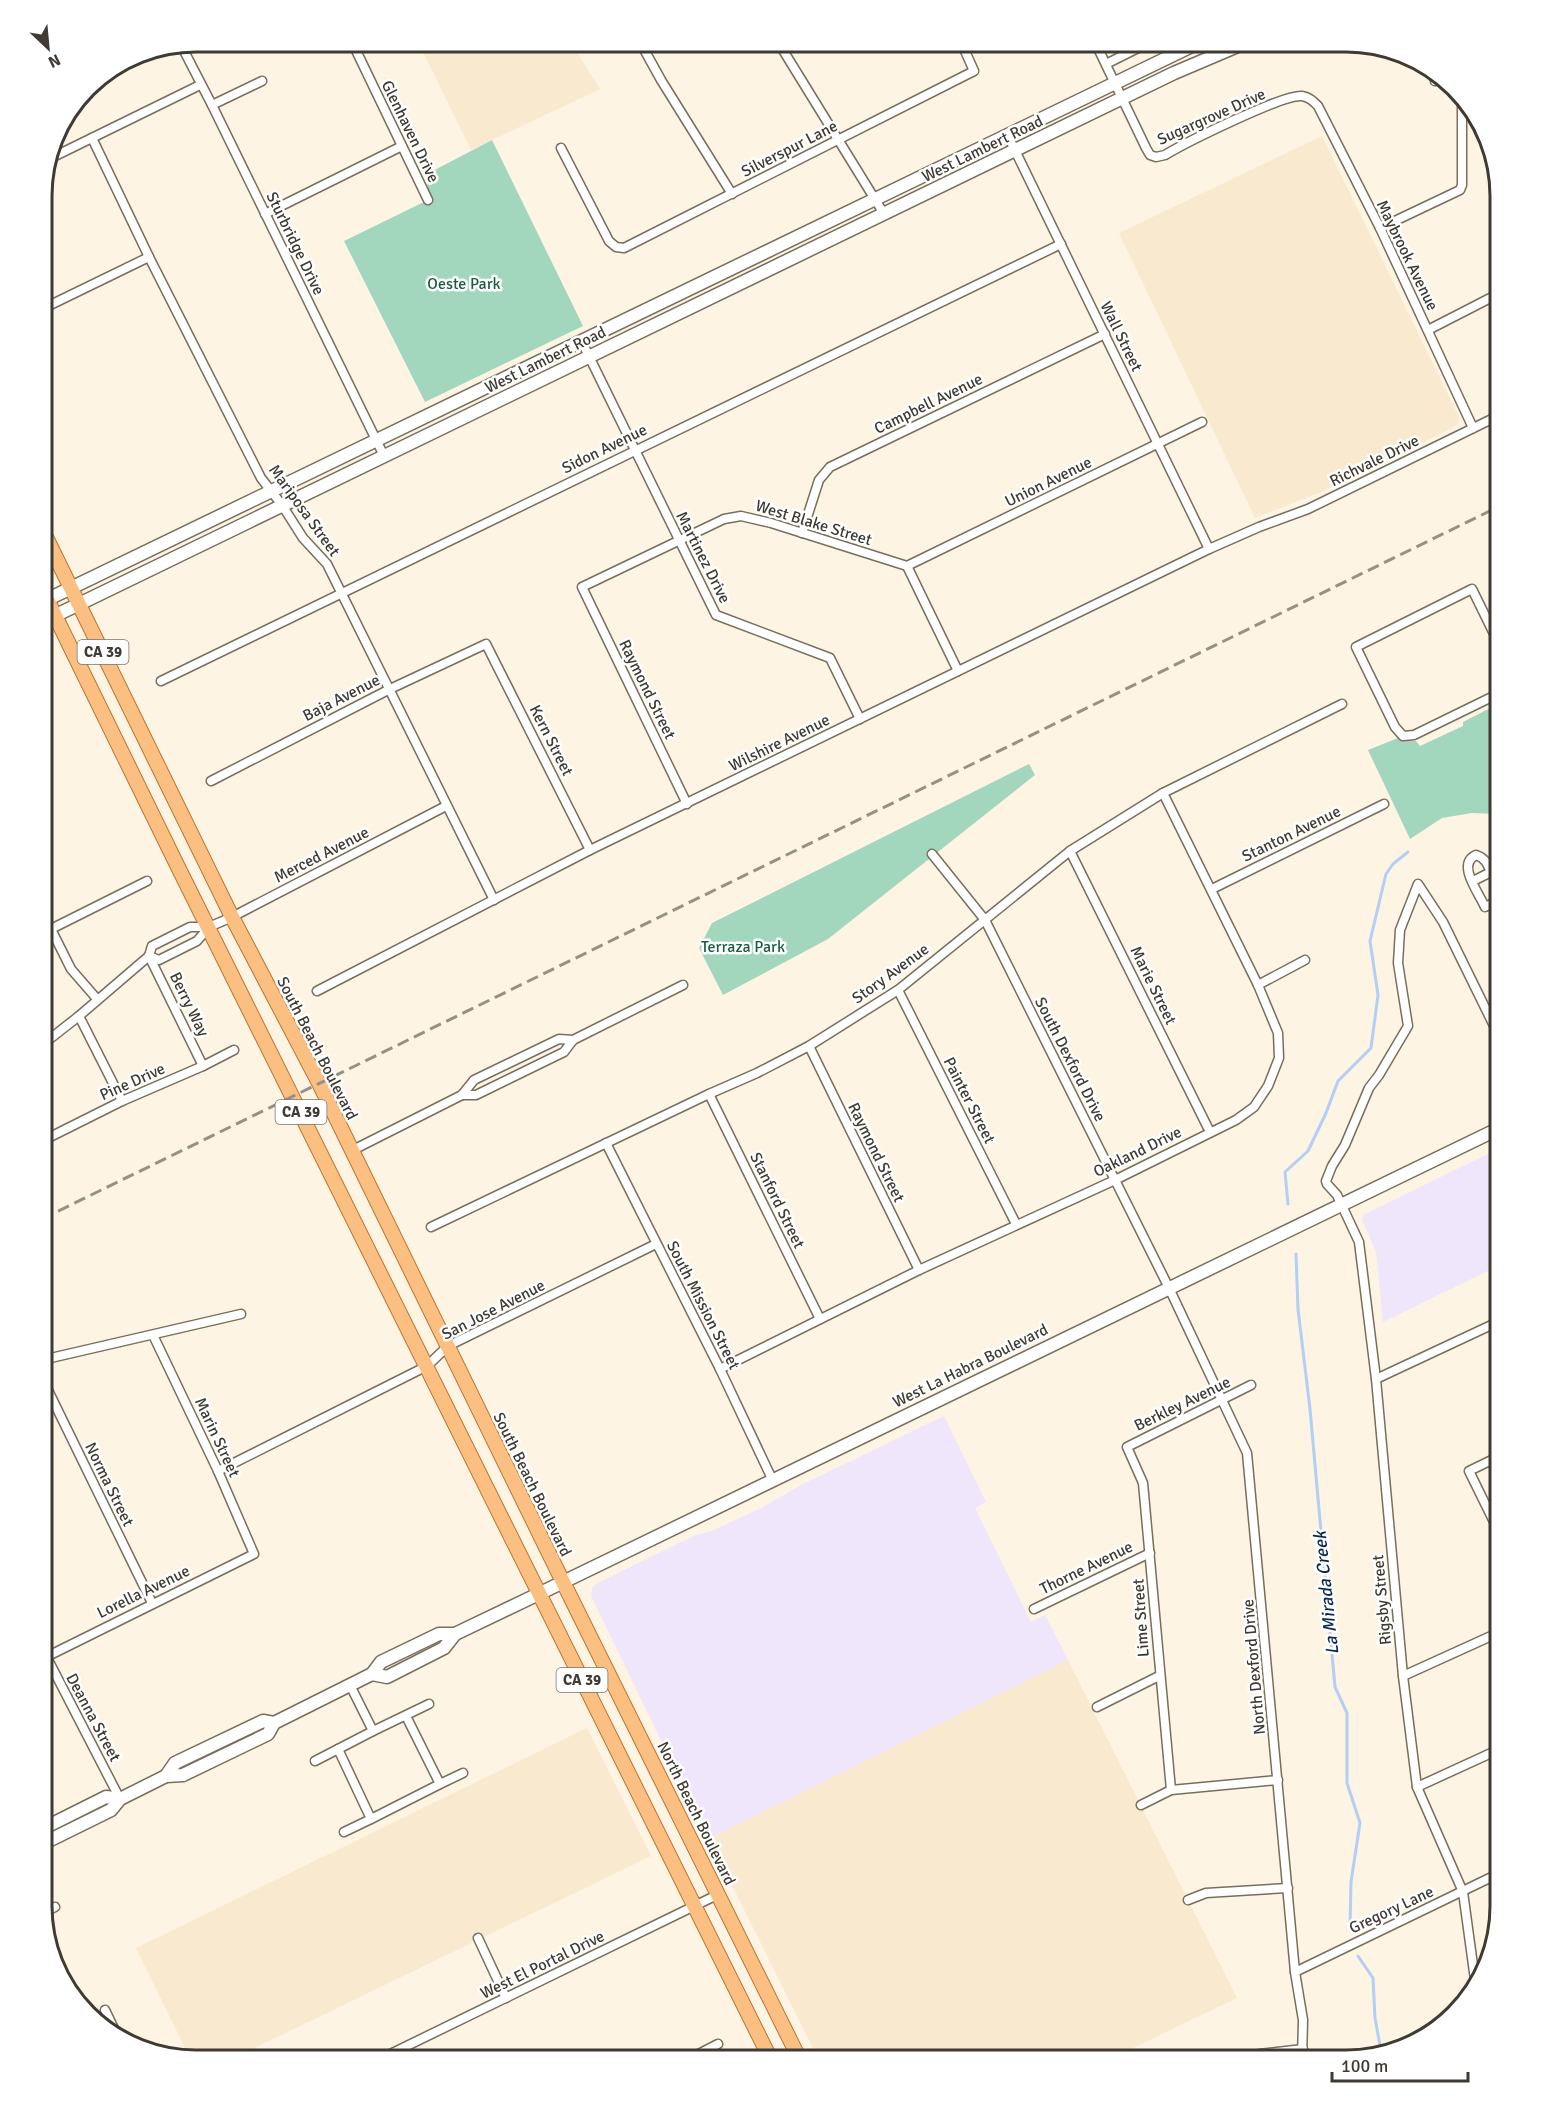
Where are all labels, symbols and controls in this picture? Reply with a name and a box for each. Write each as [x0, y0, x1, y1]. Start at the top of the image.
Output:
north arrow [18, 18, 78, 78]
text: N [45, 49, 64, 72]
street label: Glenhaven Drive [377, 77, 443, 186]
street label: Sugargrove Drive [1154, 84, 1269, 150]
street label: West Lambert Road [919, 111, 1046, 187]
street label: Silverspur Lane [738, 116, 841, 182]
street label: Sturbridge Drive [261, 189, 329, 298]
street label: Maybrook Avenue [1372, 197, 1443, 314]
park label: Oeste Park [427, 274, 501, 294]
street label: Wall Street [1096, 298, 1147, 375]
street label: West Lambert Road [482, 322, 609, 398]
street label: Campbell Avenue [871, 369, 986, 439]
street label: Sidon Avenue [559, 420, 650, 478]
street label: Richvale Drive [1326, 431, 1423, 491]
street label: Union Avenue [1002, 452, 1095, 512]
street label: Mariposa Street [264, 461, 344, 561]
street label: West Blake Street [753, 496, 875, 550]
street label: Martinez Drive [671, 508, 735, 607]
street label: Raymond Street [614, 636, 680, 743]
road number: CA 39 [78, 640, 128, 664]
street label: Baja Avenue [300, 670, 383, 726]
street label: Kern Street [525, 702, 578, 780]
street label: Wilshire Avenue [726, 710, 833, 776]
street label: Stanton Avenue [1239, 801, 1344, 866]
street label: Merced Avenue [271, 822, 372, 887]
park label: Terraza Park [701, 937, 785, 957]
street label: Story Avenue [848, 939, 933, 1008]
street label: Marie Street [1126, 943, 1181, 1028]
street label: Berry Way [165, 969, 214, 1040]
street label: South Beach Boulevard [272, 974, 362, 1123]
street label: South Dexford Drive [1030, 994, 1110, 1125]
street label: Painter Street [939, 1054, 1000, 1147]
street label: Pine Drive [97, 1059, 168, 1105]
street label: Raymond Street [843, 1099, 909, 1206]
road number: CA 39 [276, 1100, 326, 1124]
street label: Oakland Drive [1090, 1122, 1185, 1182]
street label: Stanford Street [745, 1149, 809, 1252]
street label: South Mission Street [662, 1238, 744, 1373]
street label: San Jose Avenue [438, 1275, 548, 1345]
street label: West La Habra Boulevard [889, 1320, 1051, 1412]
street label: Berkley Avenue [1131, 1372, 1234, 1436]
street label: Marin Street [190, 1394, 244, 1481]
street label: South Beach Boulevard [488, 1409, 576, 1560]
street label: Norma Street [80, 1439, 138, 1530]
water label: La Mirada Creek [1308, 1528, 1343, 1656]
street label: Thorne Avenue [1037, 1537, 1136, 1599]
street label: Rigsby Street [1368, 1554, 1396, 1646]
street label: Lorella Avenue [94, 1561, 193, 1623]
street label: Lime Street [1128, 1578, 1154, 1658]
street label: North Dexford Drive [1238, 1598, 1270, 1736]
road number: CA 39 [556, 1668, 608, 1692]
street label: Deanna Street [61, 1670, 125, 1765]
street label: North Beach Boulevard [653, 1738, 740, 1889]
street label: Gregory Lane [1346, 1882, 1437, 1938]
street label: West El Portal Drive [477, 1926, 608, 2004]
scale bar [1332, 2045, 1468, 2083]
text: 100 m [1341, 2055, 1388, 2077]

